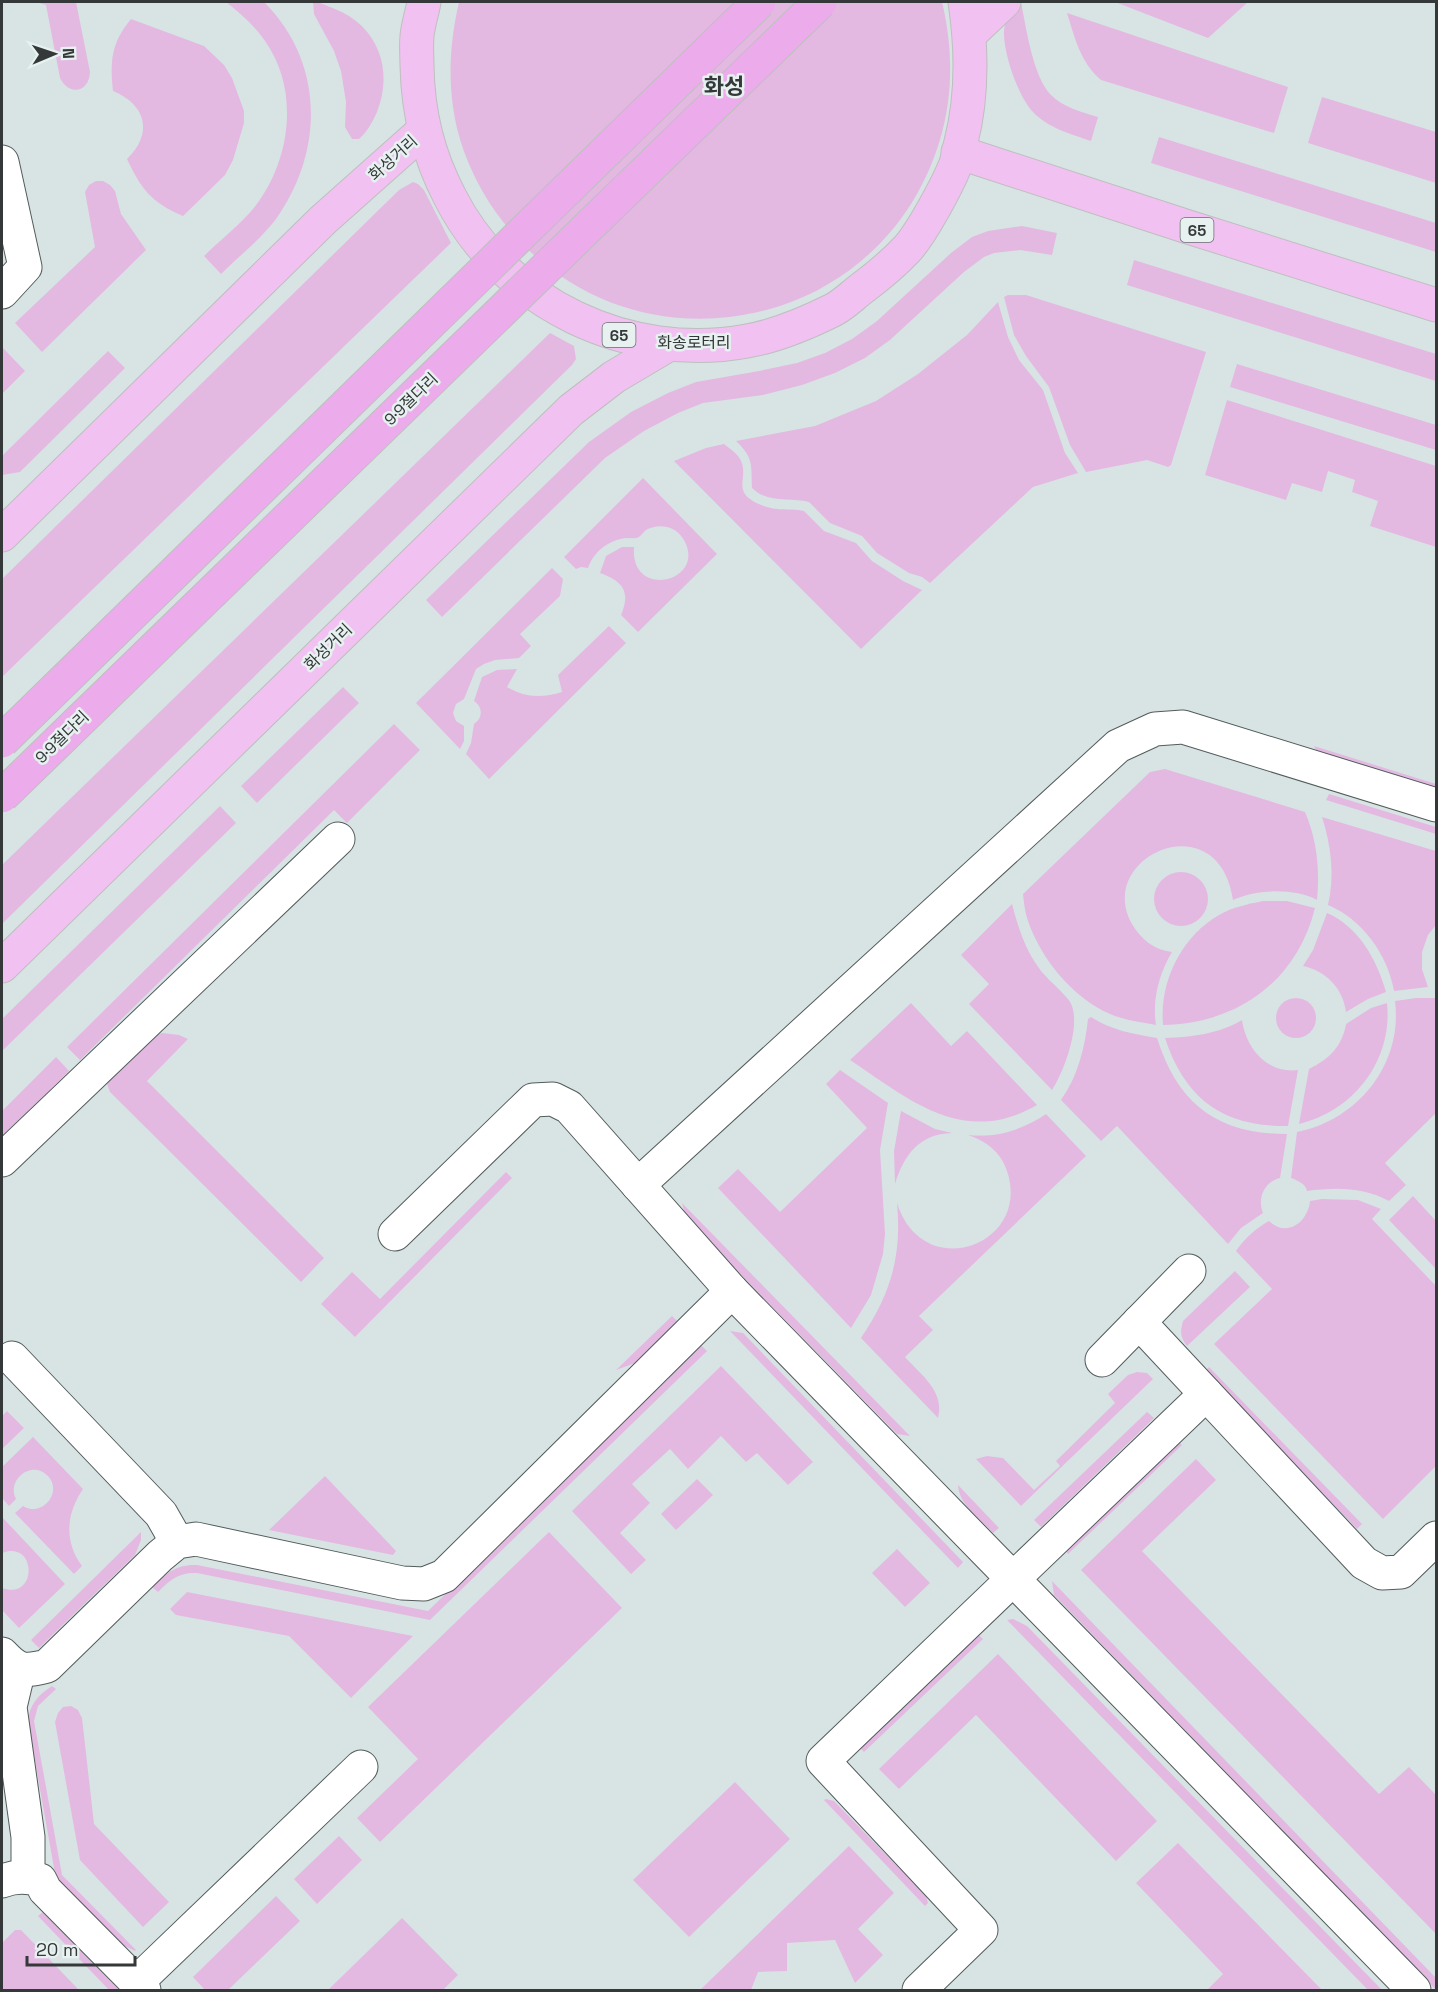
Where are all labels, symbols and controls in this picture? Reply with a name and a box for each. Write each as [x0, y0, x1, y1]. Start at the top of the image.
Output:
north arrow [24, 24, 84, 84]
text: N [58, 48, 79, 59]
district label: 화성 [704, 72, 744, 100]
street label: 화성거리 [364, 130, 422, 186]
road number: 65 [1180, 218, 1214, 242]
road number: 65 [602, 323, 636, 347]
street label: 화송로터리 [657, 332, 731, 353]
street label: 9·9절다리 [380, 368, 442, 430]
street label: 화성거리 [300, 619, 356, 675]
street label: 9·9절다리 [31, 706, 93, 768]
scale bar [27, 1929, 135, 1967]
text: 20 m [36, 1938, 79, 1961]

